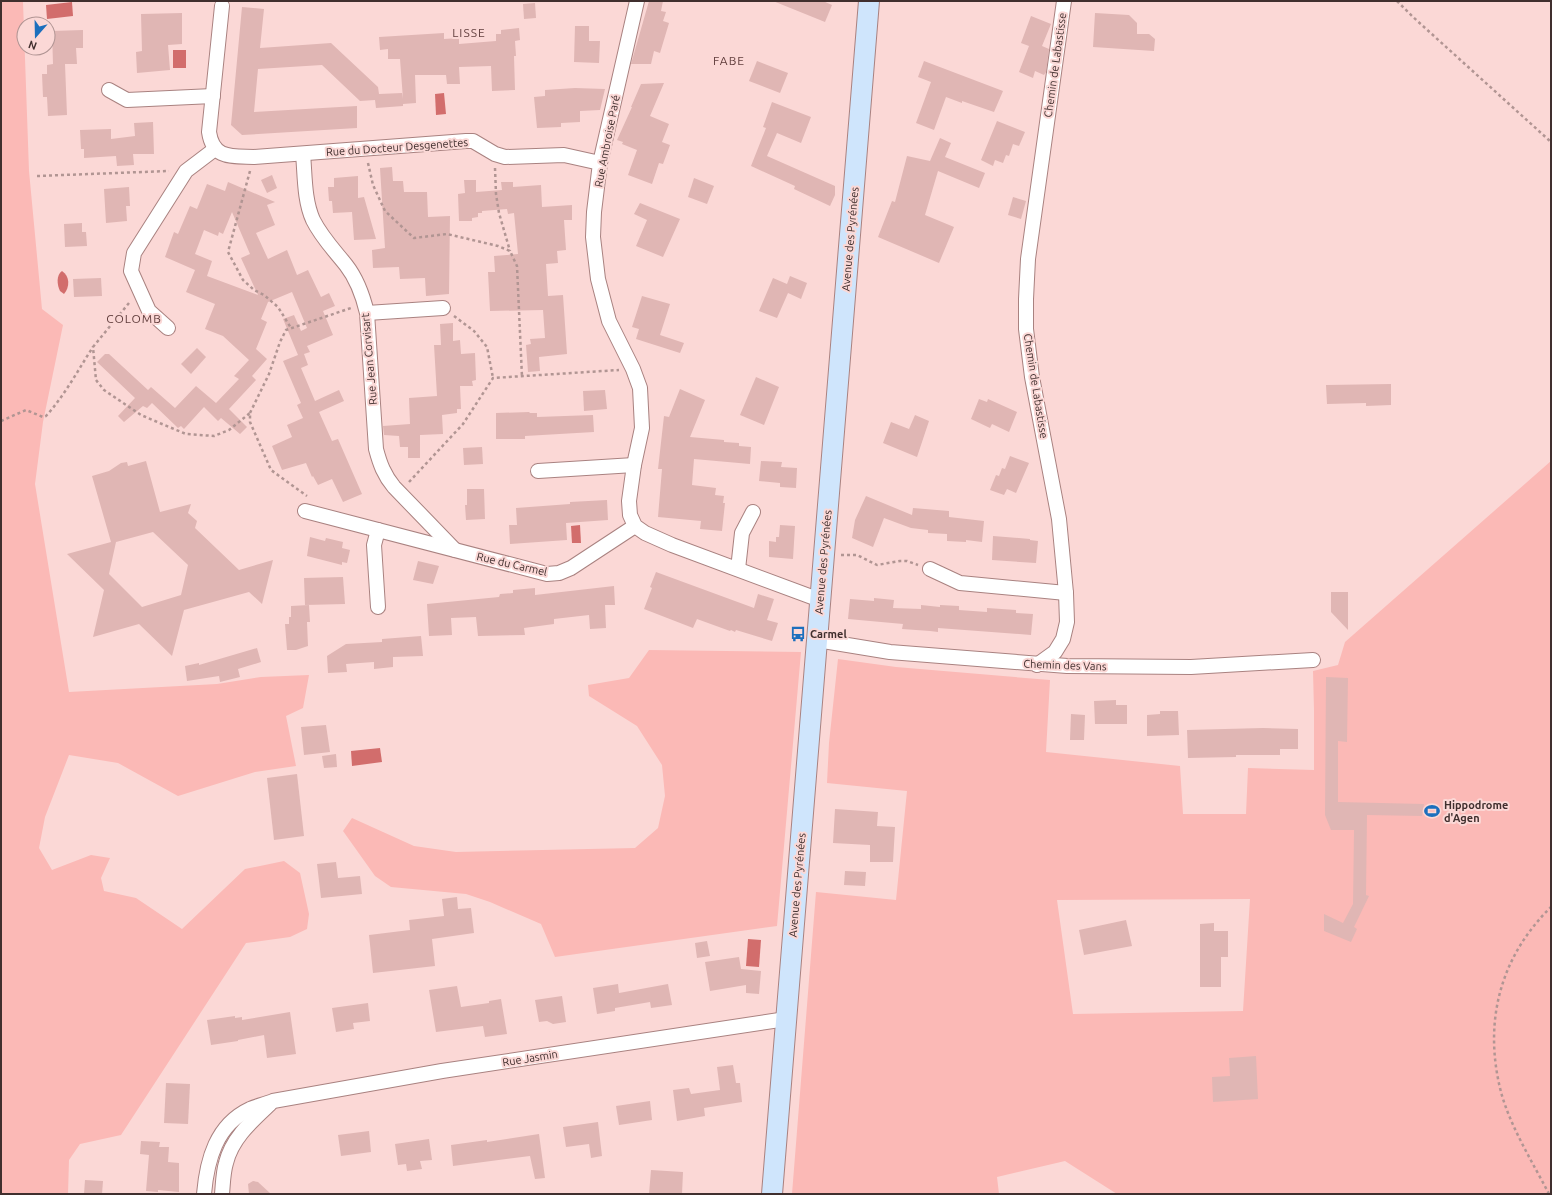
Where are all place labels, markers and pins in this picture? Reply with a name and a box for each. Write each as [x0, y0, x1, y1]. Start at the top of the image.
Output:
bus stop icon: Carmel [789, 625, 807, 643]
place label: Carmel [810, 628, 847, 640]
place label: Hippodrome d'Agen [1444, 799, 1508, 824]
sports icon: Hippodrome d'Agen [1423, 802, 1441, 820]

